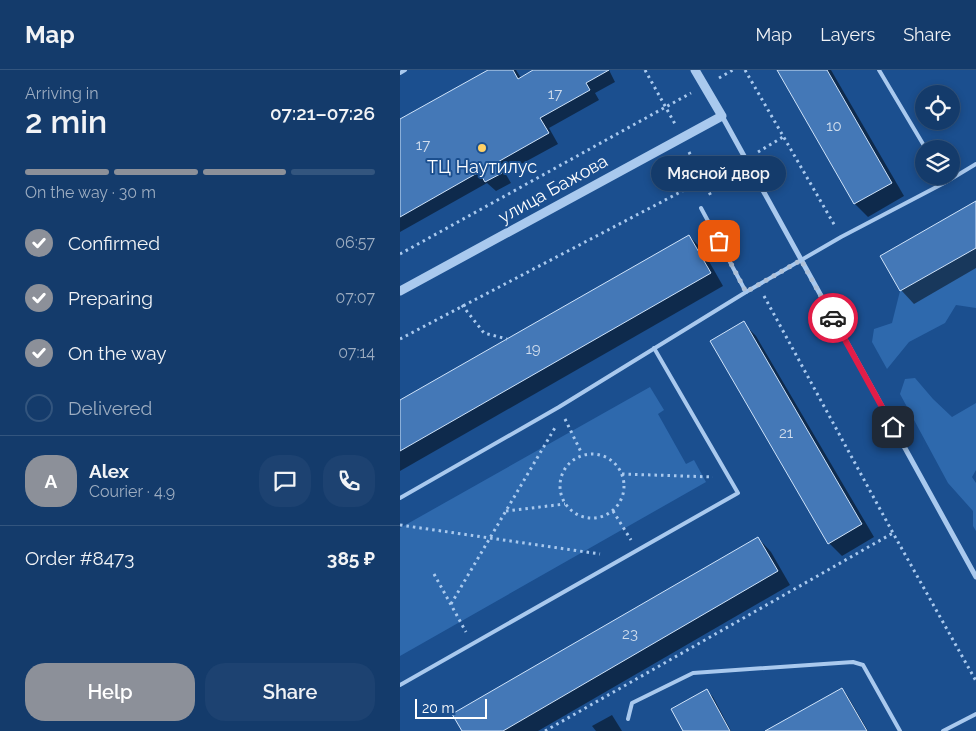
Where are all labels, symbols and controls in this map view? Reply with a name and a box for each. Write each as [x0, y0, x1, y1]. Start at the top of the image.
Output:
text: Map [25, 20, 75, 49]
text: Map [756, 24, 792, 45]
text: Layers [820, 24, 875, 45]
text: Share [903, 24, 951, 45]
text: Arriving in [25, 84, 99, 103]
house number: 17 [548, 85, 562, 103]
map controls [915, 85, 960, 185]
button: locate [915, 85, 960, 130]
text: 07:21–07:26 [270, 102, 375, 124]
text: 2 min [25, 103, 107, 140]
house number: 10 [826, 117, 842, 135]
house number: 17 [416, 136, 430, 154]
button: layers [915, 140, 960, 185]
marker: ТЦ Наутилус [476, 142, 488, 154]
street label: улица Бажова [495, 150, 611, 227]
place label: ТЦ Наутилус [427, 156, 537, 177]
callout: Мясной двор [652, 156, 786, 191]
text: Мясной двор [667, 164, 770, 183]
text: On the way · 30 m [25, 183, 156, 202]
pin [698, 220, 740, 262]
icon: bag [705, 227, 733, 255]
icon: check [25, 229, 53, 257]
text: Confirmed [68, 232, 160, 254]
text: 06:57 [335, 233, 375, 252]
icon: check [25, 284, 53, 312]
text: Preparing [68, 287, 153, 309]
text: 07:07 [336, 288, 375, 307]
courier [808, 293, 858, 343]
icon: car [819, 304, 847, 332]
icon: check [25, 339, 53, 367]
house number: 19 [525, 340, 541, 358]
text: On the way [68, 342, 167, 364]
text: 07:14 [338, 343, 375, 362]
text: Delivered [68, 397, 152, 419]
pin [872, 406, 914, 448]
icon: home [879, 413, 907, 441]
house number: 21 [779, 424, 794, 442]
button: chat [259, 455, 311, 507]
button: phone [323, 455, 375, 507]
text: Alex [89, 460, 129, 482]
text: A [45, 470, 57, 492]
text: Courier · 4.9 [89, 482, 175, 501]
text: Order #8473 [25, 547, 134, 569]
text: 385 ₽ [327, 547, 375, 569]
house number: 23 [622, 625, 638, 643]
button: Help [25, 663, 195, 721]
button: Share [205, 663, 375, 721]
scale bar [415, 696, 488, 719]
text: 20 m [422, 700, 454, 716]

